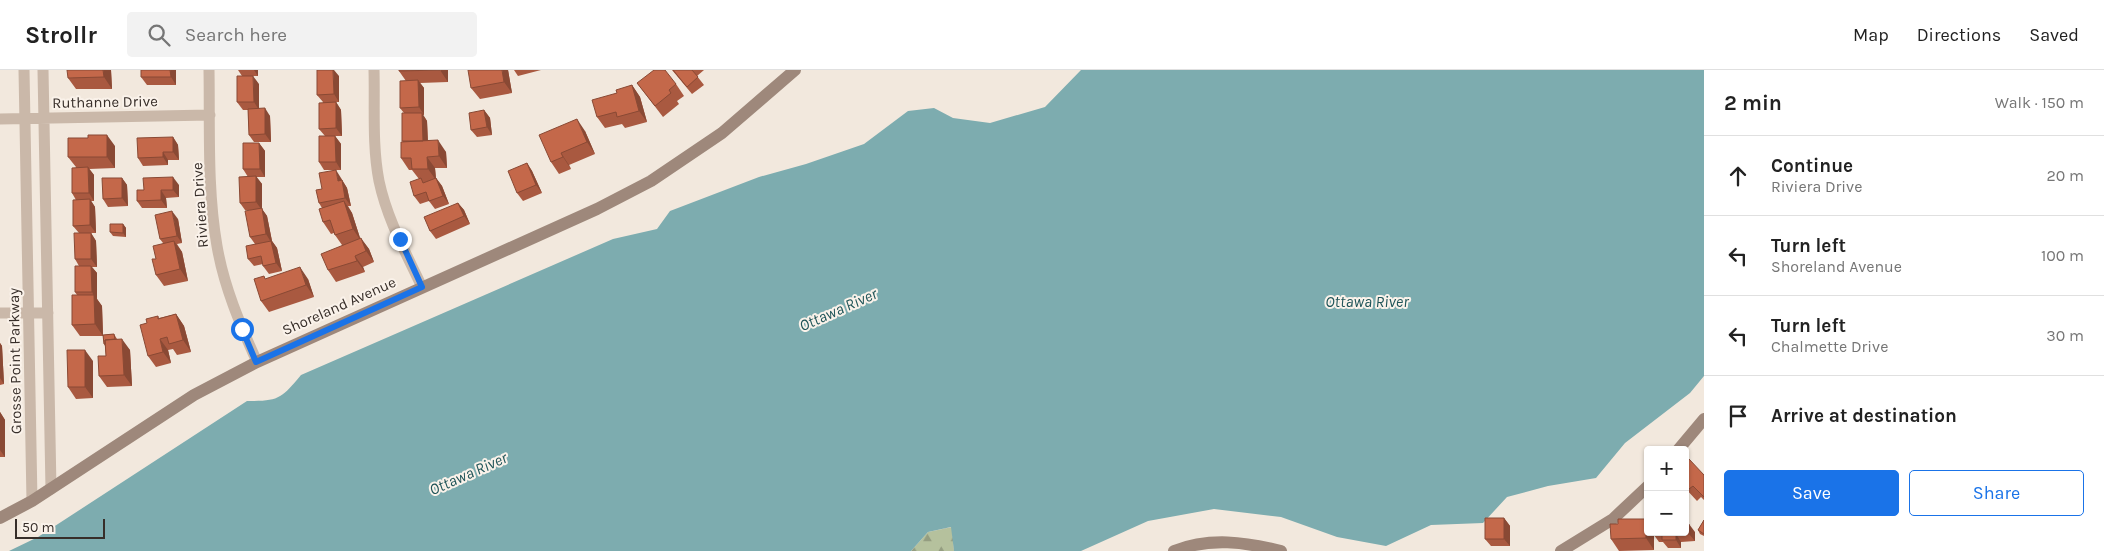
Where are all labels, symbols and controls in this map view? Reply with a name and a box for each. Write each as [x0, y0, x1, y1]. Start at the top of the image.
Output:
search box [127, 12, 477, 57]
text: Strollr [25, 21, 97, 49]
icon: search [145, 21, 173, 49]
text: Search here [185, 24, 287, 46]
text: Map [1853, 24, 1889, 46]
text: Directions [1917, 24, 2001, 46]
text: Saved [2029, 24, 2079, 46]
text: 2 min [1724, 91, 1782, 115]
street label: Ruthanne Drive [52, 92, 158, 112]
text: Walk · 150 m [1995, 93, 2084, 112]
text: Continue [1771, 155, 1853, 177]
street label: Riviera Drive [188, 162, 212, 248]
icon: ahead [1724, 162, 1752, 190]
text: 20 m [2046, 166, 2084, 185]
text: Riviera Drive [1771, 177, 1862, 196]
route end [389, 228, 412, 251]
text: Turn left [1771, 235, 1846, 257]
icon: left [1724, 242, 1752, 270]
text: 100 m [2041, 246, 2084, 265]
text: Shoreland Avenue [1771, 257, 1902, 276]
street label: Shoreland Avenue [279, 273, 399, 339]
water label: Ottawa River [796, 284, 881, 335]
street label: Grosse Point Parkway [5, 288, 25, 434]
water label: Ottawa River [1325, 292, 1409, 311]
text: Turn left [1771, 315, 1846, 337]
route start [231, 318, 254, 341]
icon: left [1724, 322, 1752, 350]
text: 30 m [2046, 326, 2084, 345]
text: Chalmette Drive [1771, 337, 1888, 356]
icon: arrive [1724, 402, 1752, 430]
text: Arrive at destination [1771, 405, 1957, 427]
map controls [1644, 446, 1689, 536]
button: + [1644, 446, 1689, 491]
water label: Ottawa River [426, 448, 511, 499]
button: Save [1724, 470, 1899, 516]
button: Share [1909, 470, 2084, 516]
button: − [1644, 491, 1689, 536]
scale bar [15, 516, 105, 539]
text: 50 m [22, 519, 55, 536]

